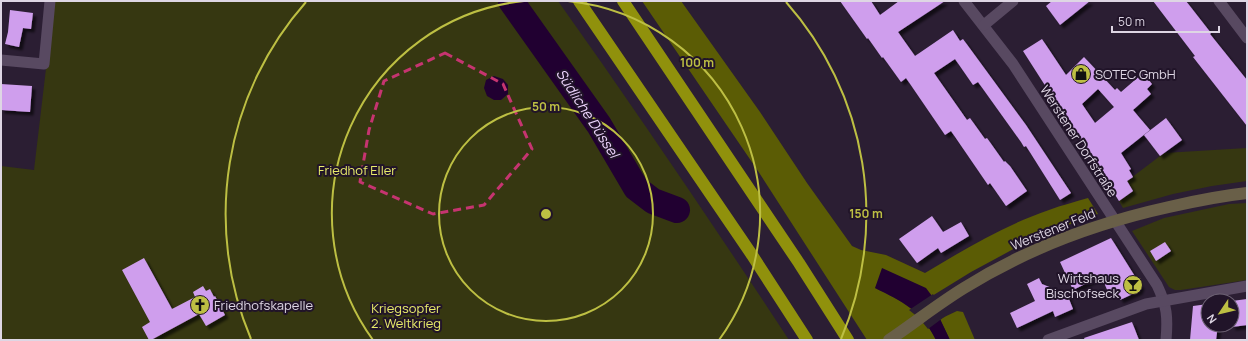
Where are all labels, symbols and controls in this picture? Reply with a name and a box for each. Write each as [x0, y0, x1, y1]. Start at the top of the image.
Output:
scale bar [1112, 8, 1219, 34]
text: 50 m [1118, 13, 1145, 30]
text: 100 m [680, 54, 714, 71]
shop icon: SOTEC GmbH [1070, 63, 1092, 85]
water label: Südliche Düssel [552, 65, 625, 163]
place label: SOTEC GmbH [1095, 65, 1176, 83]
street label: Werstener Dorfstraße [1036, 82, 1122, 201]
text: 50 m [532, 98, 560, 115]
park label: Friedhof Eller [318, 161, 396, 179]
street label: Werstener Feld [1008, 204, 1098, 254]
text: 150 m [849, 205, 883, 222]
centre of rings [539, 207, 553, 221]
place label: Wirtshaus Bischofseck [1046, 269, 1120, 302]
bar icon: Wirtshaus Bischofseck [1122, 274, 1144, 296]
north arrow [1200, 293, 1240, 333]
church icon: Friedhofskapelle [189, 294, 211, 316]
place label: Friedhofskapelle [214, 296, 313, 314]
park label: Kriegsopfer 2. Weltkrieg [371, 299, 441, 332]
text: N [1203, 311, 1220, 327]

